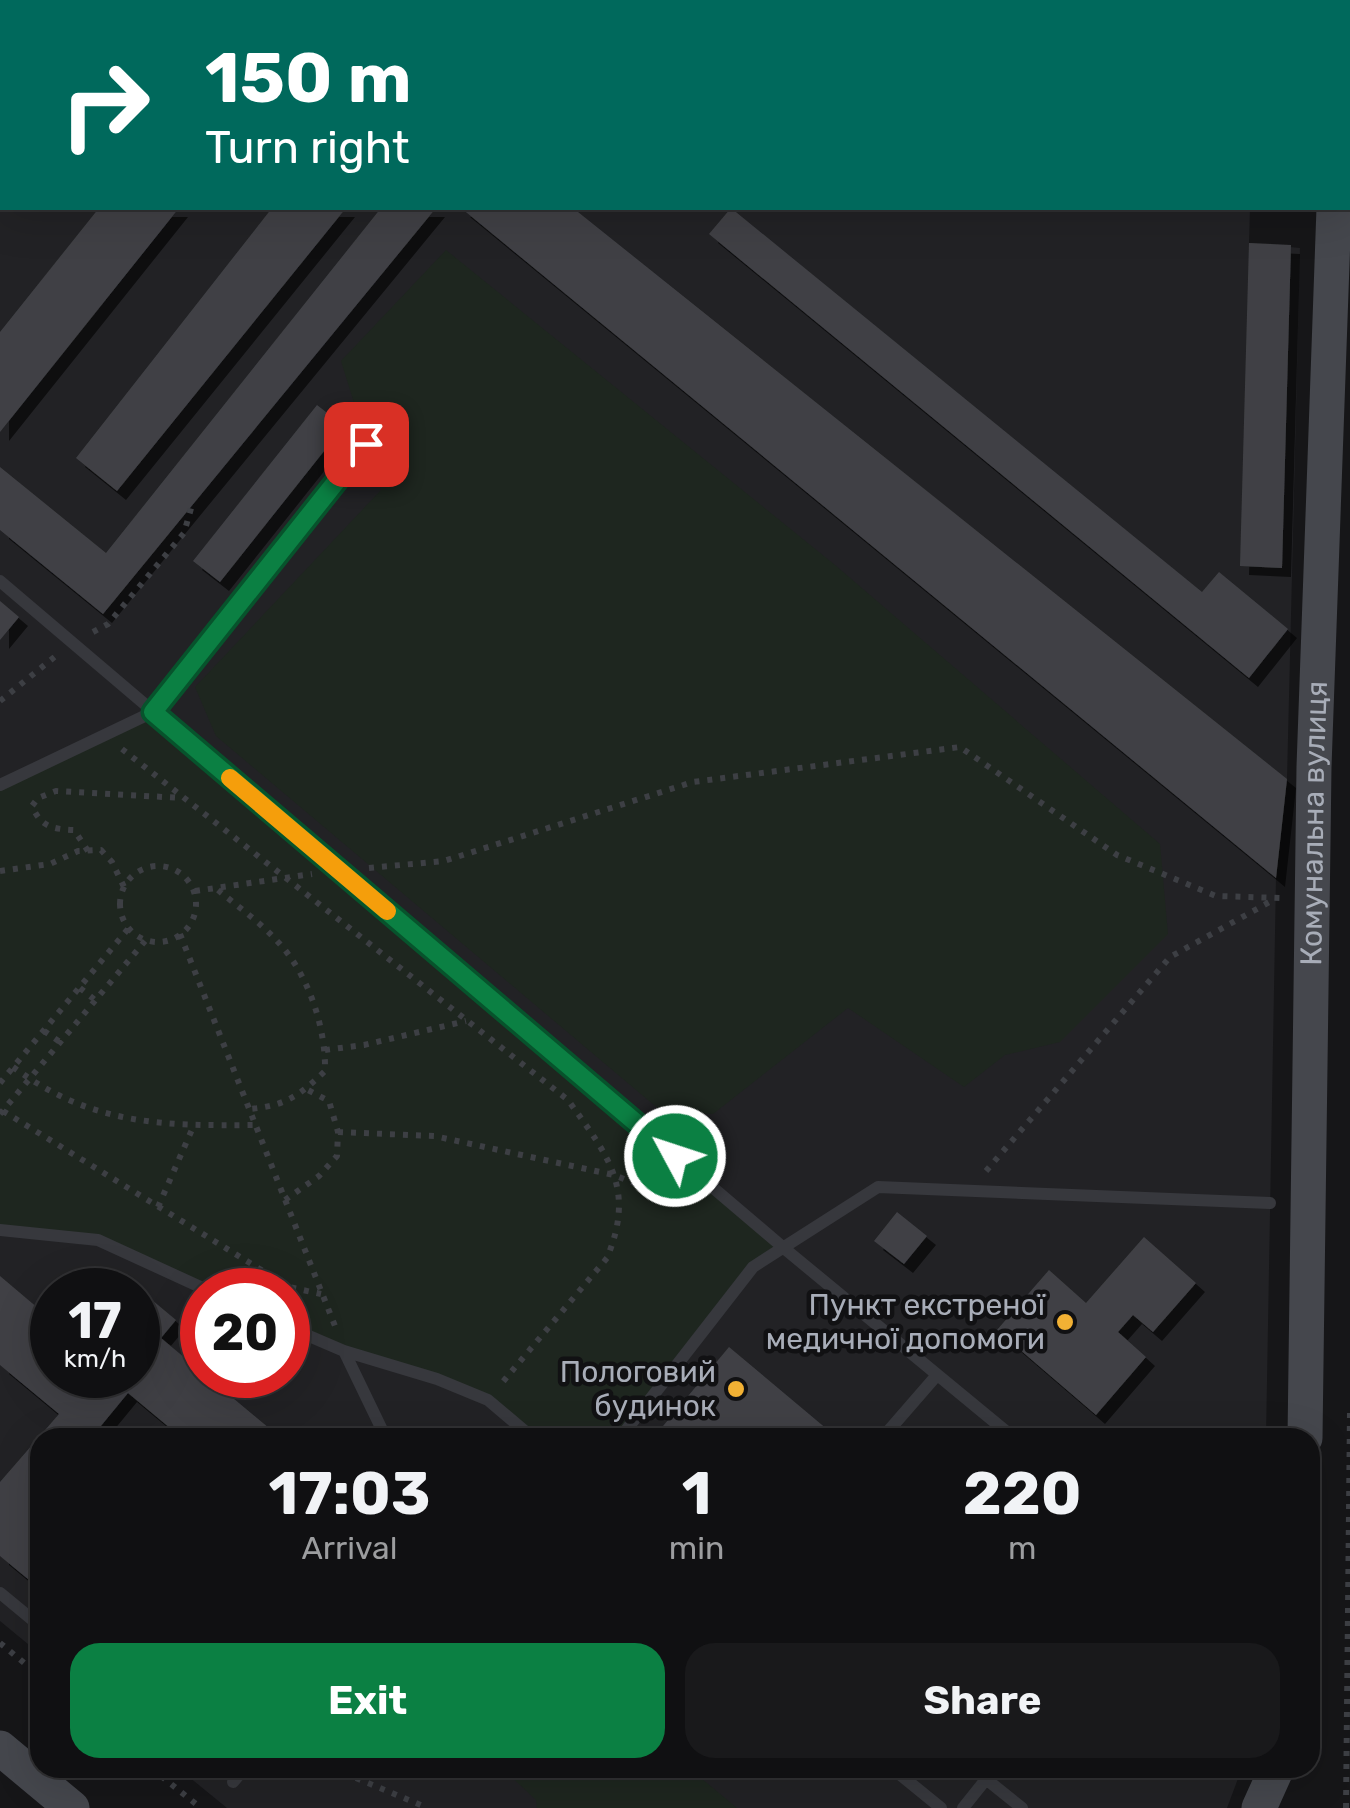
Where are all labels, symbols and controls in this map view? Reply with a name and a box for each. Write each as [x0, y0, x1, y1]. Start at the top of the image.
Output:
text: 150 m [205, 37, 412, 120]
icon: right [40, 40, 170, 170]
text: Turn right [205, 121, 409, 174]
pin [324, 402, 409, 487]
icon: arrive [339, 417, 394, 472]
street label: Комунальна вулиця [1293, 680, 1335, 966]
position arrow [623, 1104, 727, 1208]
speed limit sign: 20 [180, 1268, 310, 1398]
place label: Пункт екстреної медичної допомоги [766, 1287, 1046, 1357]
text: 17 [68, 1291, 122, 1351]
marker: Пункт екстреної медичної допомоги [1054, 1311, 1076, 1333]
text: km/h [64, 1344, 126, 1373]
place label: Пологовий будинок [560, 1354, 716, 1424]
marker: Пологовий будинок [725, 1378, 747, 1400]
text: 17:03 [268, 1458, 430, 1529]
text: 1 [682, 1458, 712, 1529]
text: 220 [963, 1458, 1082, 1529]
text: Arrival [301, 1529, 397, 1567]
text: min [669, 1529, 724, 1567]
text: m [1008, 1529, 1036, 1567]
button: Exit [70, 1643, 665, 1758]
button: Share [685, 1643, 1280, 1758]

